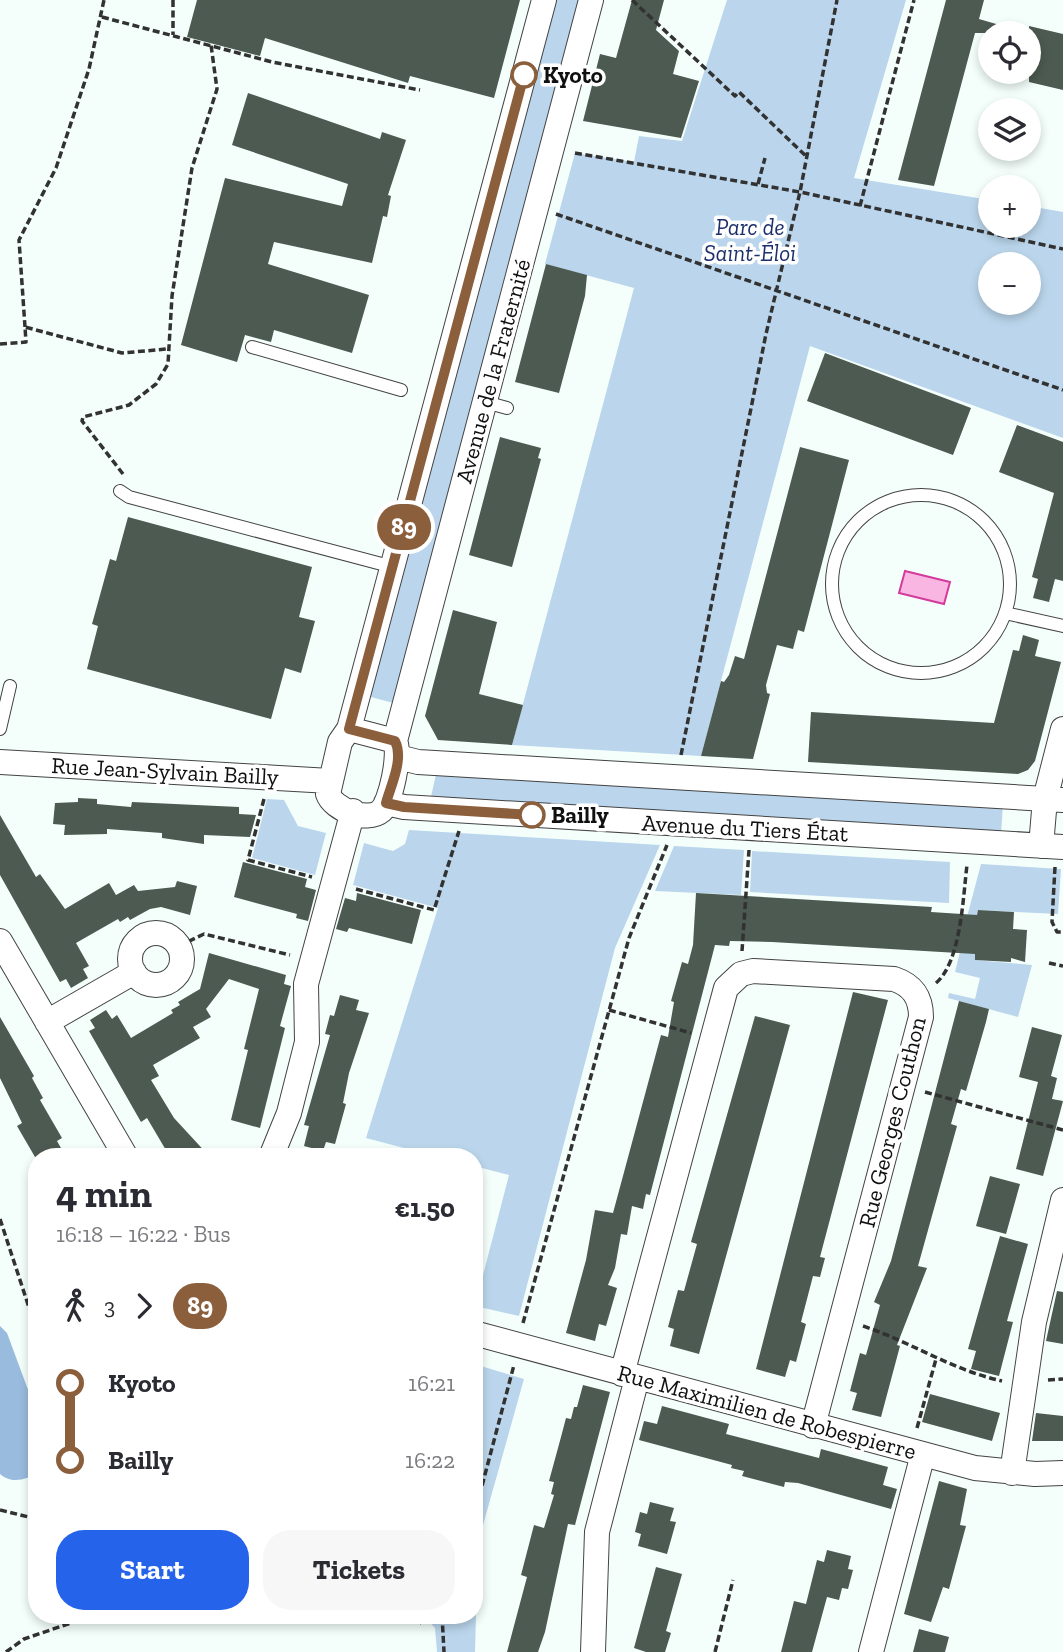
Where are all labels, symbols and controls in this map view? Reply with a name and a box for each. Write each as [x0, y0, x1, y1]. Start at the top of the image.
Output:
map controls [978, 21, 1041, 315]
button: locate [978, 21, 1041, 84]
place label: Kyoto [543, 61, 603, 89]
marker: Kyoto [511, 62, 537, 88]
button: layers [978, 98, 1041, 161]
button: + [978, 175, 1041, 238]
park label: Parc de Saint-Éloi [704, 213, 796, 267]
button: − [978, 252, 1041, 315]
street label: Avenue de la Fraternité [450, 256, 536, 486]
line badge: 89 [372, 504, 436, 550]
text: 89 [391, 512, 417, 541]
street label: Rue Jean-Sylvain Bailly [51, 751, 280, 791]
place label: Bailly [551, 801, 610, 829]
marker: Bailly [519, 802, 545, 828]
street label: Avenue du Tiers État [641, 809, 849, 847]
street label: Rue Georges Couthon [852, 1014, 932, 1230]
text: 4 min [56, 1171, 152, 1217]
text: €1.50 [395, 1192, 455, 1224]
text: 16:18 – 16:22 · Bus [56, 1220, 230, 1248]
icon: walk [56, 1287, 94, 1325]
icon: forward [125, 1287, 163, 1325]
text: 89 [187, 1291, 213, 1320]
text: 3 [104, 1292, 115, 1320]
street label: Rue Maximilien de Robespierre [615, 1359, 919, 1465]
text: Kyoto [108, 1367, 176, 1399]
text: 16:21 [408, 1369, 455, 1397]
text: Bailly [108, 1444, 173, 1476]
text: 16:22 [405, 1446, 455, 1474]
button: Start [56, 1530, 249, 1610]
button: Tickets [263, 1530, 455, 1610]

